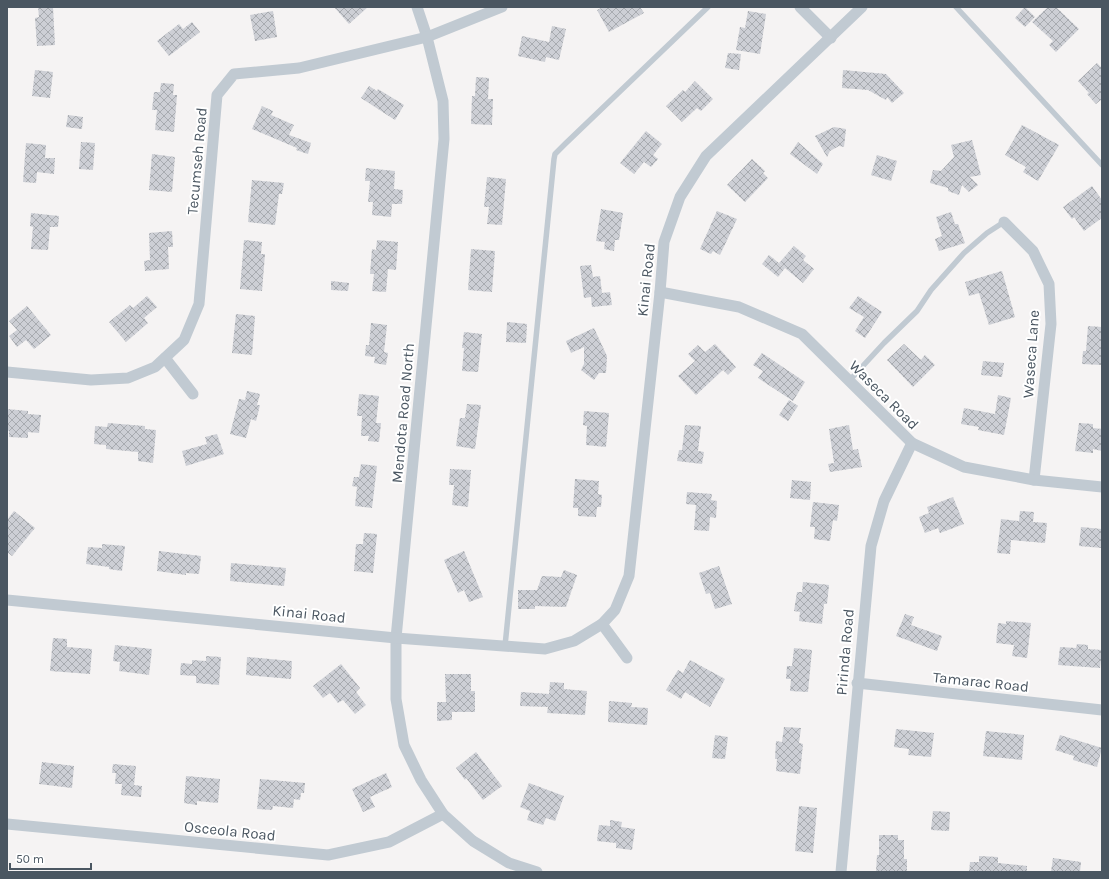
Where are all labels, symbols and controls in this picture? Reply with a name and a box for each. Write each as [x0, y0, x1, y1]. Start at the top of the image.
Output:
street label: Tecumseh Road [183, 107, 211, 215]
street label: Kinai Road [633, 243, 659, 317]
street label: Waseca Lane [1019, 309, 1043, 399]
street label: Mendota Road North [388, 342, 418, 484]
street label: Waseca Road [846, 357, 922, 433]
street label: Kinai Road [272, 601, 346, 627]
street label: Pirinda Road [832, 608, 858, 696]
street label: Tamarac Road [932, 668, 1030, 696]
street label: Osceola Road [183, 817, 277, 845]
scale bar [10, 845, 91, 871]
text: 50 m [16, 852, 44, 866]

